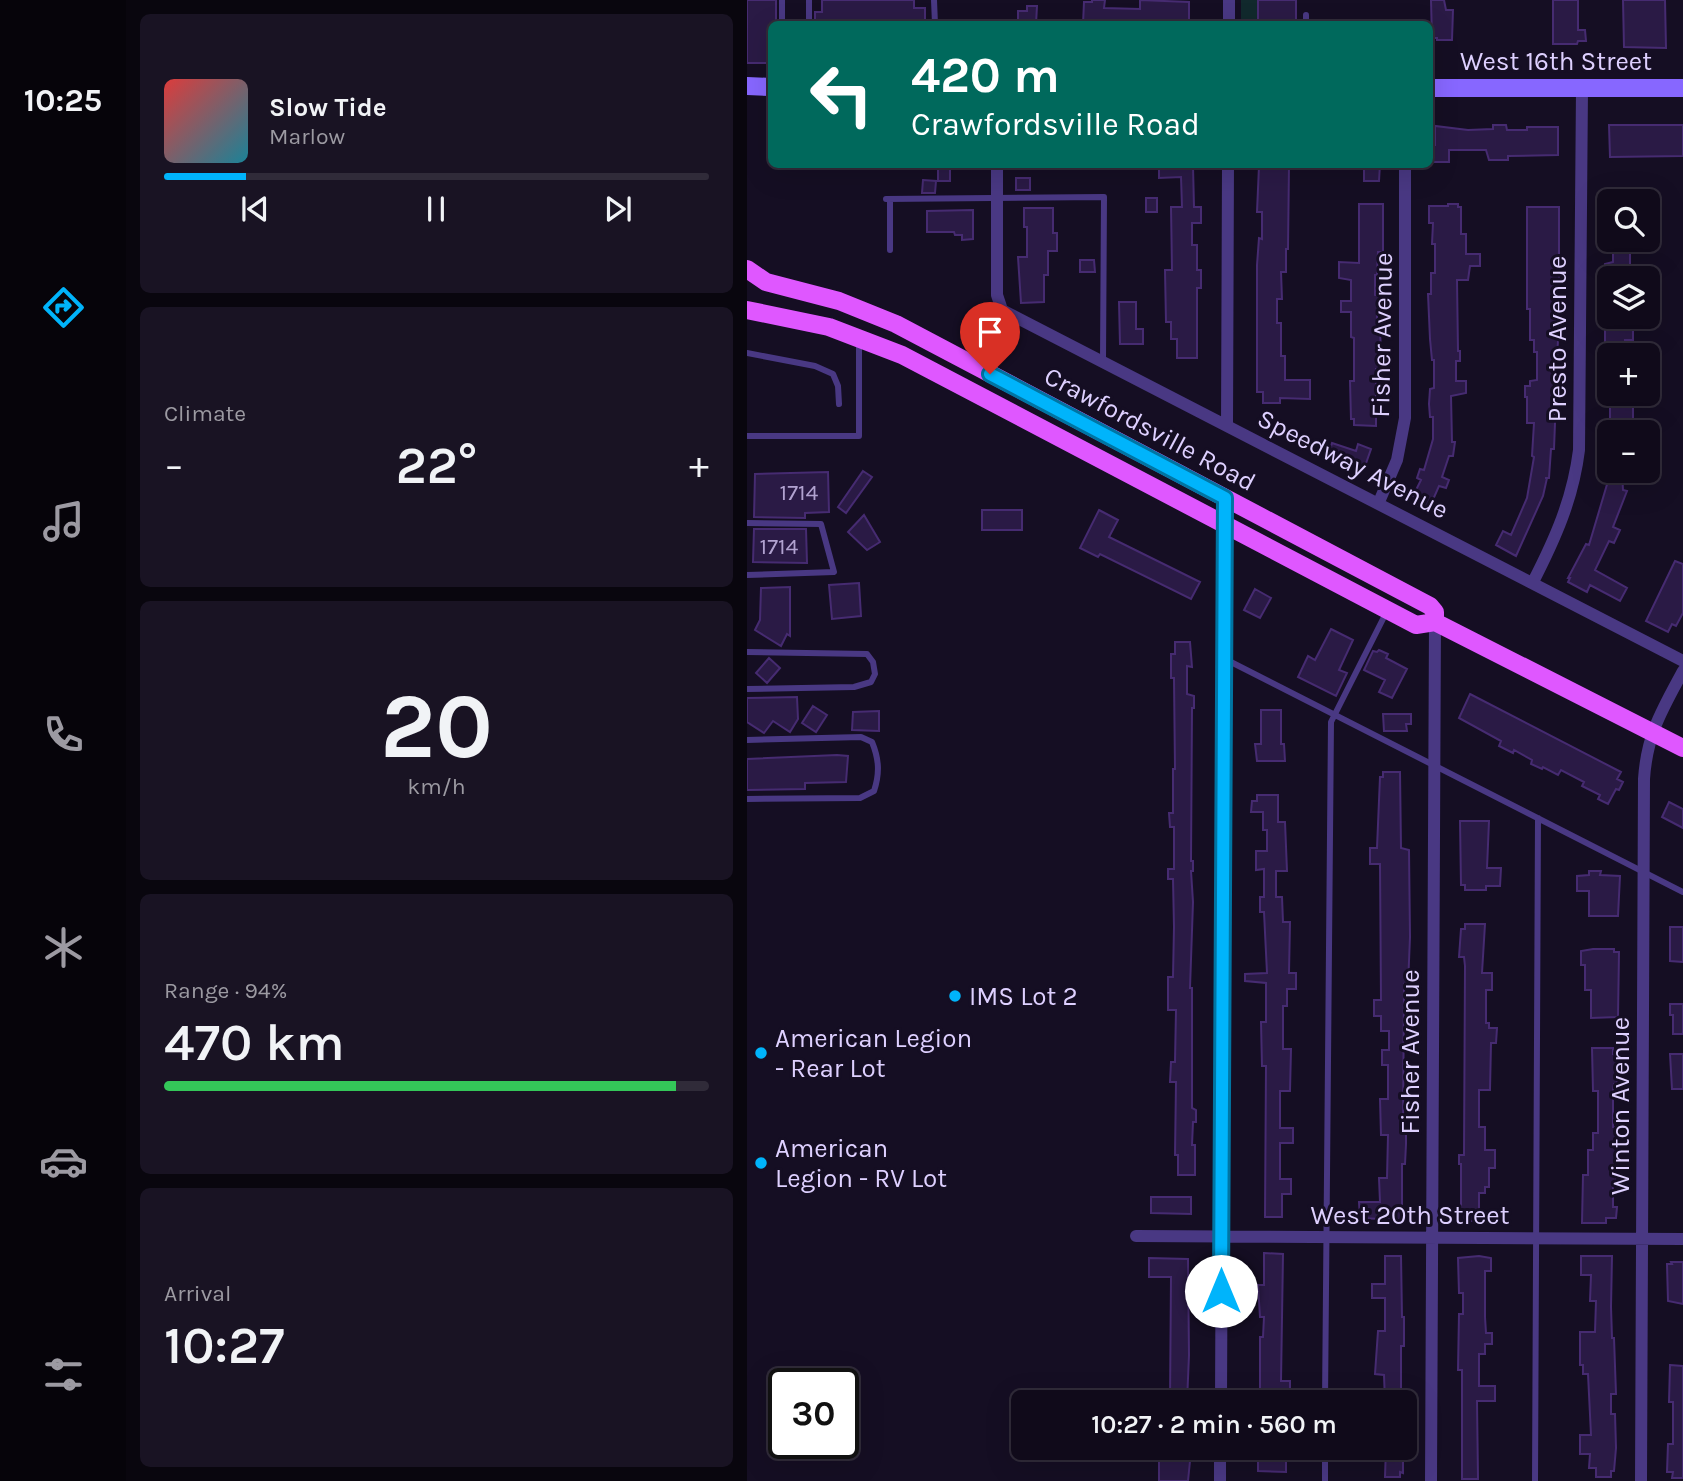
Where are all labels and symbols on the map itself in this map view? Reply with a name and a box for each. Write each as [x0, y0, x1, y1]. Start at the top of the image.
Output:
street label: West 16th Street [1460, 46, 1652, 77]
street label: Fisher Avenue [1365, 252, 1399, 418]
street label: Presto Avenue [1542, 256, 1573, 422]
pin [960, 302, 1020, 374]
street label: Crawfordsville Road [1039, 360, 1261, 498]
street label: Speedway Avenue [1252, 403, 1454, 525]
house number: 1714 [780, 479, 819, 506]
house number: 1714 [760, 533, 799, 560]
street label: Fisher Avenue [1395, 969, 1426, 1135]
place label: IMS Lot 2 [969, 981, 1078, 1012]
marker: IMS Lot 2 [947, 988, 963, 1004]
street label: Winton Avenue [1605, 1017, 1636, 1195]
place label: American Legion - Rear Lot [775, 1023, 972, 1084]
marker: American Legion - Rear Lot [753, 1045, 769, 1061]
place label: American Legion - RV Lot [775, 1133, 947, 1194]
marker: American Legion - RV Lot [753, 1155, 769, 1171]
street label: West 20th Street [1311, 1200, 1510, 1231]
position arrow [1184, 1254, 1258, 1328]
speed limit sign: 30 [768, 1368, 859, 1459]

